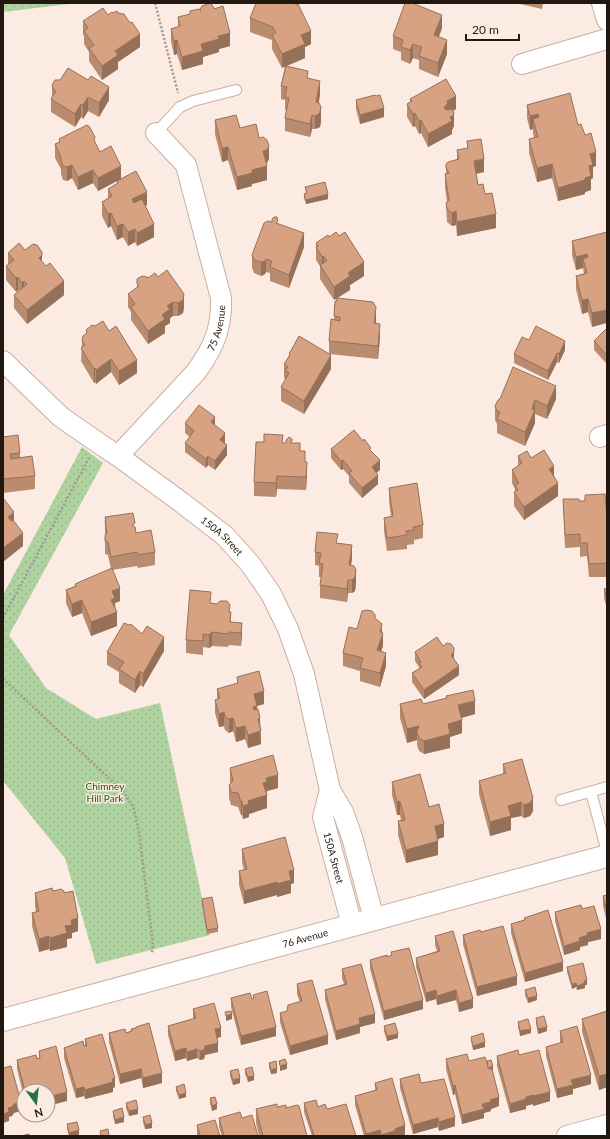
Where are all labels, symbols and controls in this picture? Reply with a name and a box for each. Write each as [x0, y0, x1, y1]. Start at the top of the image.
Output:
scale bar [466, 16, 519, 42]
text: 20 m [472, 22, 499, 37]
street label: 75 Avenue [204, 305, 227, 353]
street label: 150A Street [199, 514, 246, 558]
park label: Chimney Hill Park [86, 780, 125, 804]
street label: 150A Street [321, 831, 347, 885]
street label: 76 Avenue [281, 926, 329, 950]
north arrow [16, 1083, 56, 1123]
text: N [33, 1106, 44, 1121]

